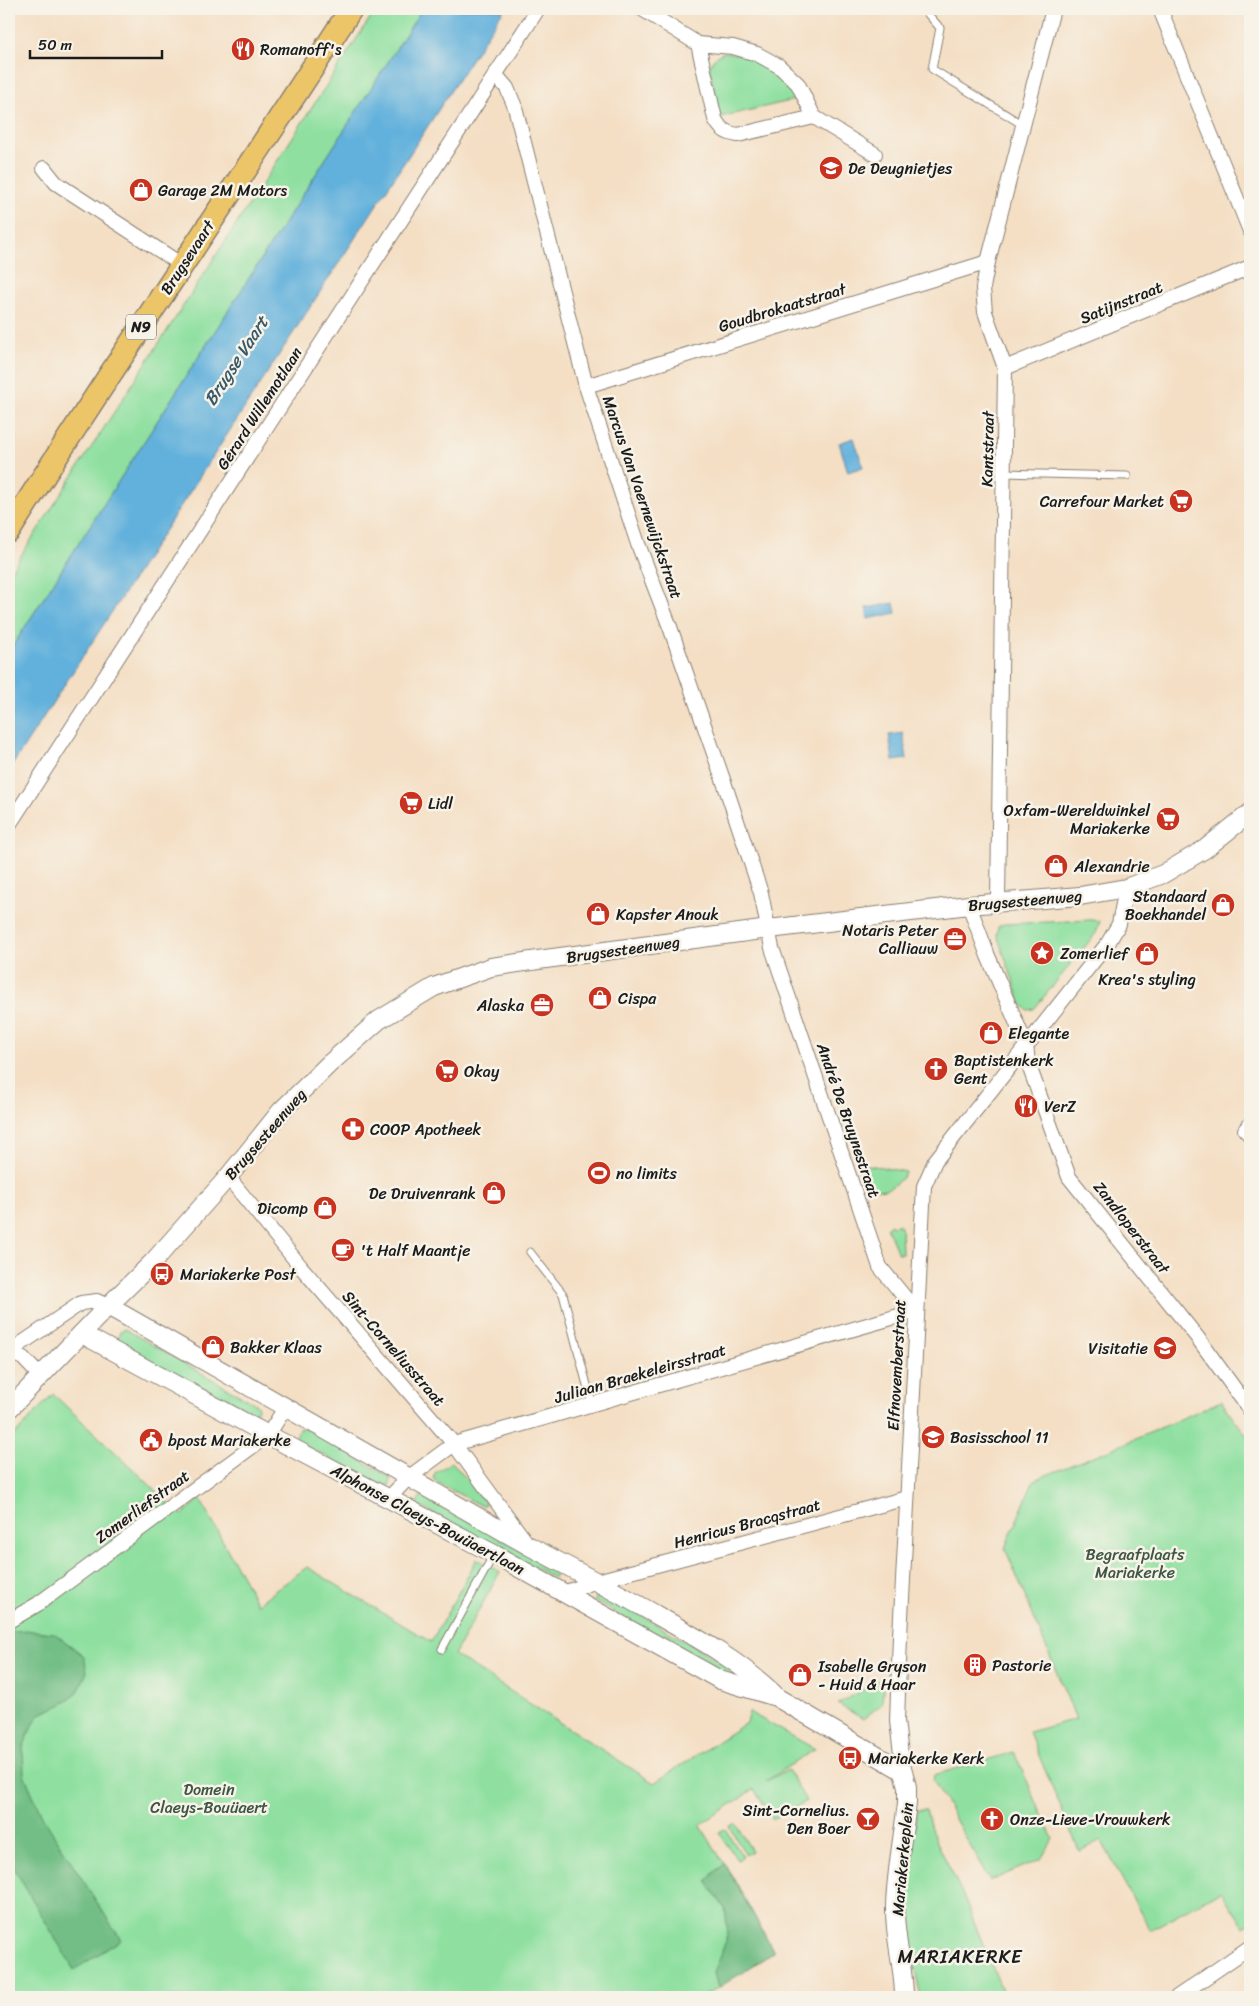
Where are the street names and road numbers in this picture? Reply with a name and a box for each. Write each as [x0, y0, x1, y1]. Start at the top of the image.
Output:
street label: Brugsevaart [152, 213, 223, 301]
street label: Satijnstraat [1075, 273, 1167, 332]
street label: Goudbrokaatstraat [715, 274, 850, 341]
road number: N9 [126, 314, 156, 340]
street label: Gérard Willemotlaan [209, 340, 310, 476]
street label: Marcus Van Vaernewijckstraat [594, 392, 691, 603]
street label: Kantstraat [972, 410, 1003, 487]
street label: Brugsesteenweg [967, 881, 1083, 920]
street label: Brugsesteenweg [564, 927, 682, 972]
street label: André De Bruynestraat [808, 1038, 889, 1202]
street label: Brugsesteenweg [217, 1082, 314, 1187]
street label: Zandloperstraat [1086, 1174, 1178, 1281]
street label: Sint-Corneliusstraat [335, 1283, 453, 1413]
street label: Elfnovemberstraat [879, 1299, 914, 1431]
street label: Juliaan Braekeleirsstraat [550, 1335, 729, 1412]
street label: Alphonse Claeys-Bouüaertlaan [324, 1455, 531, 1583]
street label: Zomerliefstraat [89, 1462, 196, 1551]
street label: Henricus Bracqstraat [670, 1490, 824, 1557]
street label: Mariakerkeplein [883, 1801, 922, 1917]

